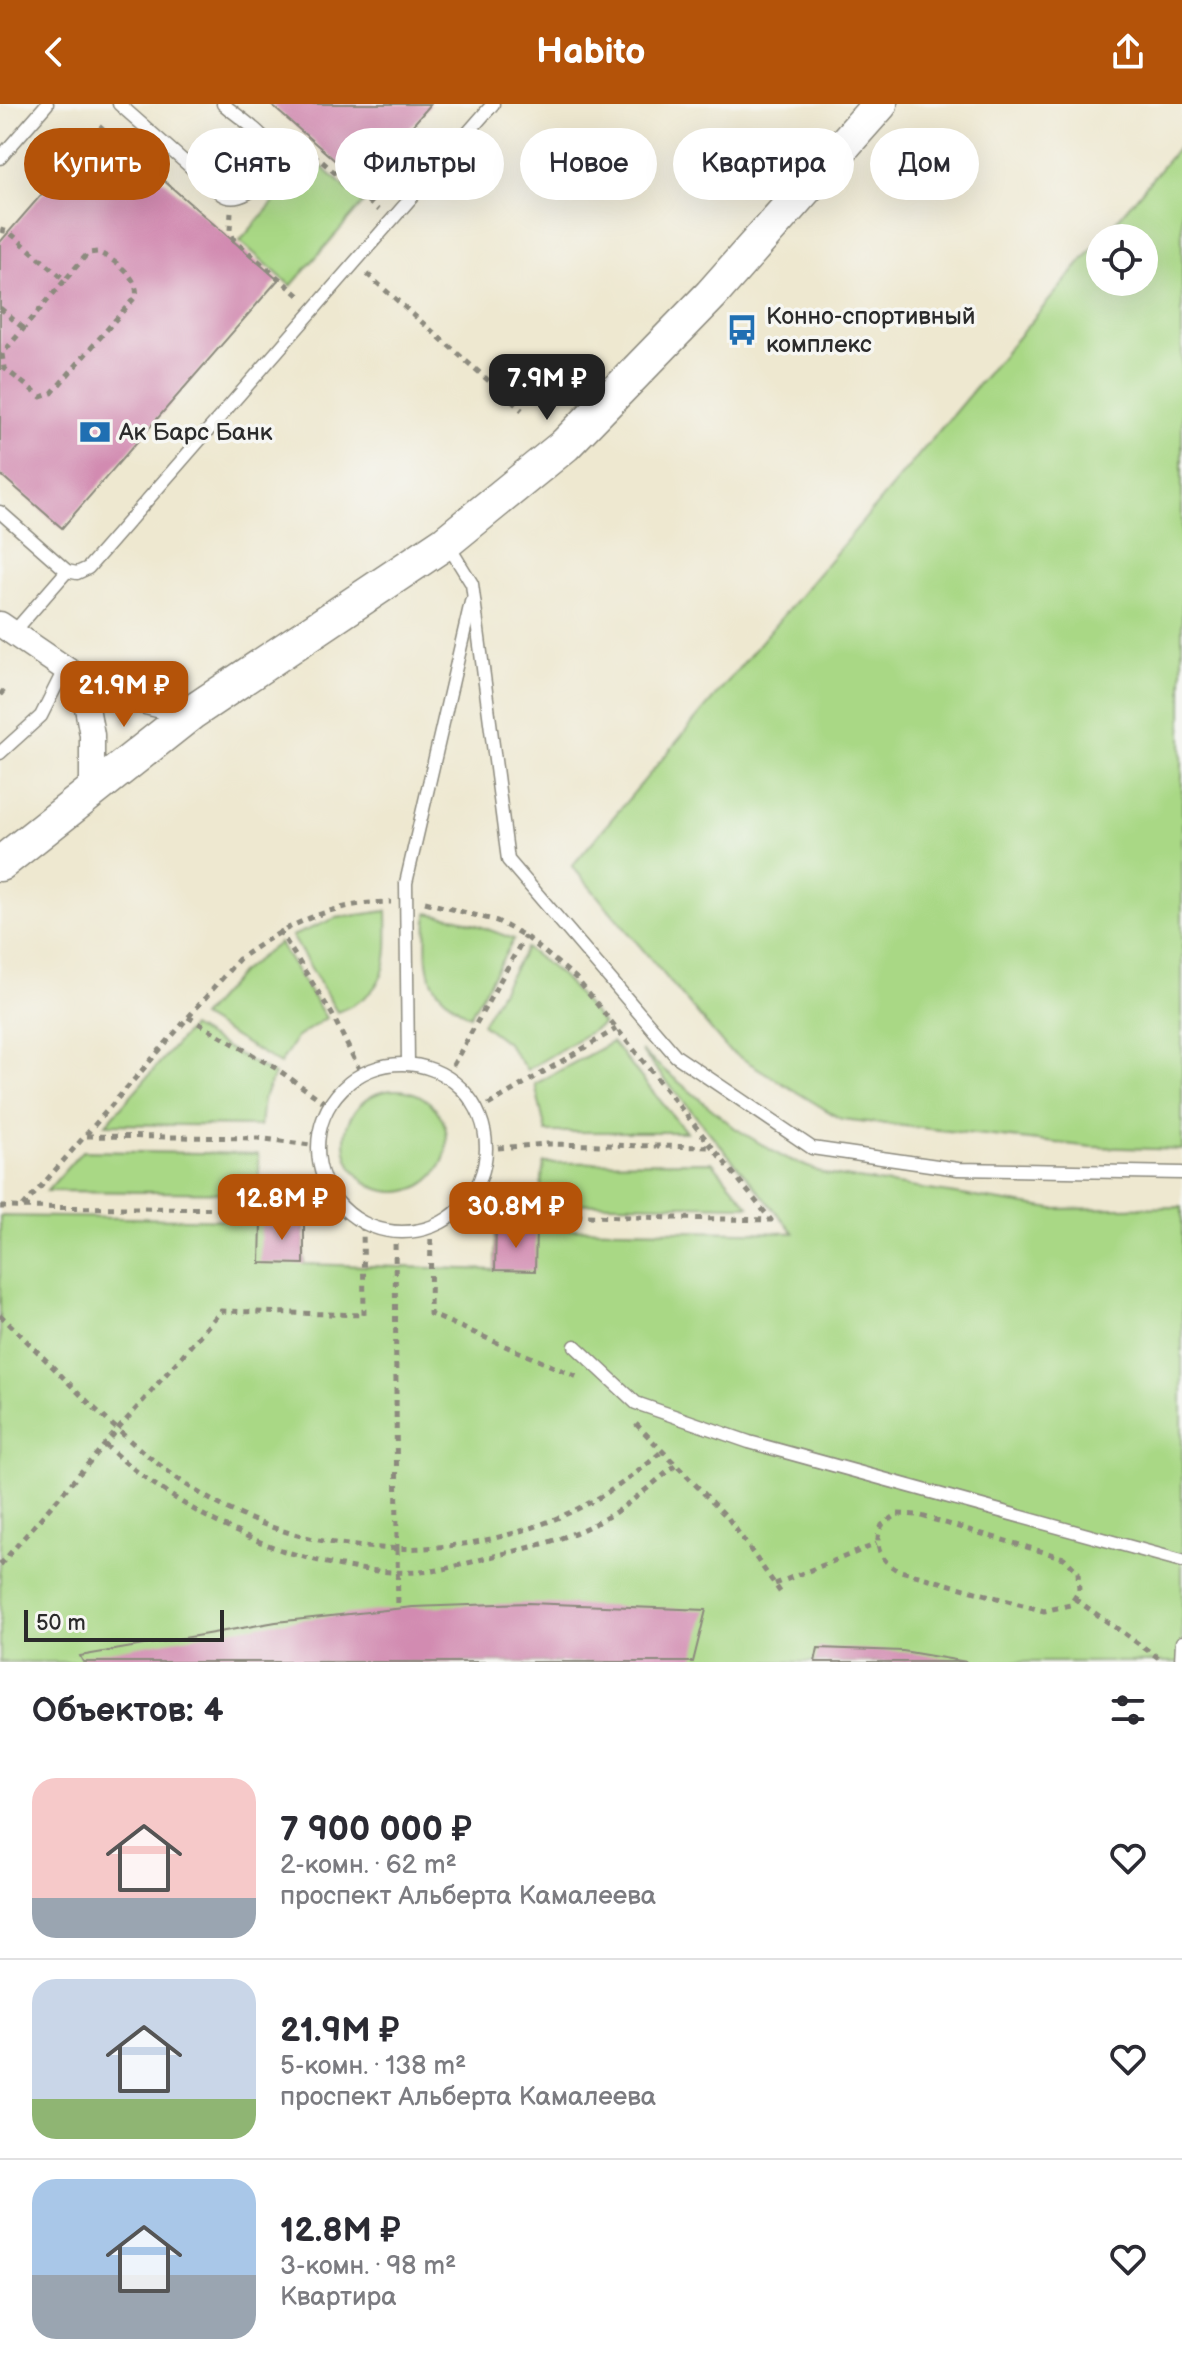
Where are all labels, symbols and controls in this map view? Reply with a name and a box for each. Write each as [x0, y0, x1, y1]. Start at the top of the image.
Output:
icon: back [32, 30, 76, 74]
icon: share [1106, 30, 1150, 74]
text: Habito [536, 31, 646, 74]
chip: Купить [24, 128, 170, 200]
chip: Снять [186, 128, 319, 200]
chip: Фильтры [335, 128, 504, 200]
chip: Новое [520, 128, 657, 200]
chip: Квартира [673, 128, 854, 200]
chip: Дом [870, 128, 979, 200]
map controls [1086, 224, 1158, 296]
button: locate [1086, 224, 1158, 296]
place label: Конно-спортивный комплекс [766, 302, 975, 359]
bus stop icon: Конно-спортивный комплекс [725, 313, 759, 347]
pin: 7.9M ₽ [482, 354, 612, 422]
text: 7.9M ₽ [507, 364, 587, 395]
bank icon: Ак Барс Банк [78, 415, 112, 449]
place label: Ак Барс Банк [118, 418, 273, 447]
pin: 21.9M ₽ [50, 661, 198, 729]
text: 21.9M ₽ [78, 671, 170, 702]
pin: 12.8M ₽ [208, 1174, 356, 1242]
pin: 30.8M ₽ [442, 1182, 590, 1250]
text: 12.8M ₽ [236, 1184, 328, 1215]
text: 30.8M ₽ [467, 1192, 565, 1223]
scale bar [24, 1606, 224, 1642]
text: 50 m [36, 1610, 86, 1637]
icon: filters [1106, 1688, 1150, 1732]
text: Объектов: 4 [32, 1690, 224, 1731]
text: 7 900 000 ₽ [280, 1809, 472, 1850]
icon: home [96, 1810, 192, 1906]
icon: heart [1106, 1836, 1150, 1880]
text: 2-комн. · 62 m² [280, 1850, 457, 1881]
text: проспект Альберта Камалеева [280, 1881, 656, 1912]
text: 21.9M ₽ [280, 2010, 400, 2051]
icon: home [96, 2011, 192, 2107]
icon: heart [1106, 2037, 1150, 2081]
text: 5-комн. · 138 m² [280, 2051, 466, 2082]
text: проспект Альберта Камалеева [280, 2082, 656, 2113]
text: 12.8M ₽ [280, 2210, 401, 2251]
icon: home [96, 2211, 192, 2307]
icon: heart [1106, 2237, 1150, 2281]
text: 3-комн. · 98 m² [280, 2251, 456, 2282]
text: Квартира [280, 2282, 397, 2313]

